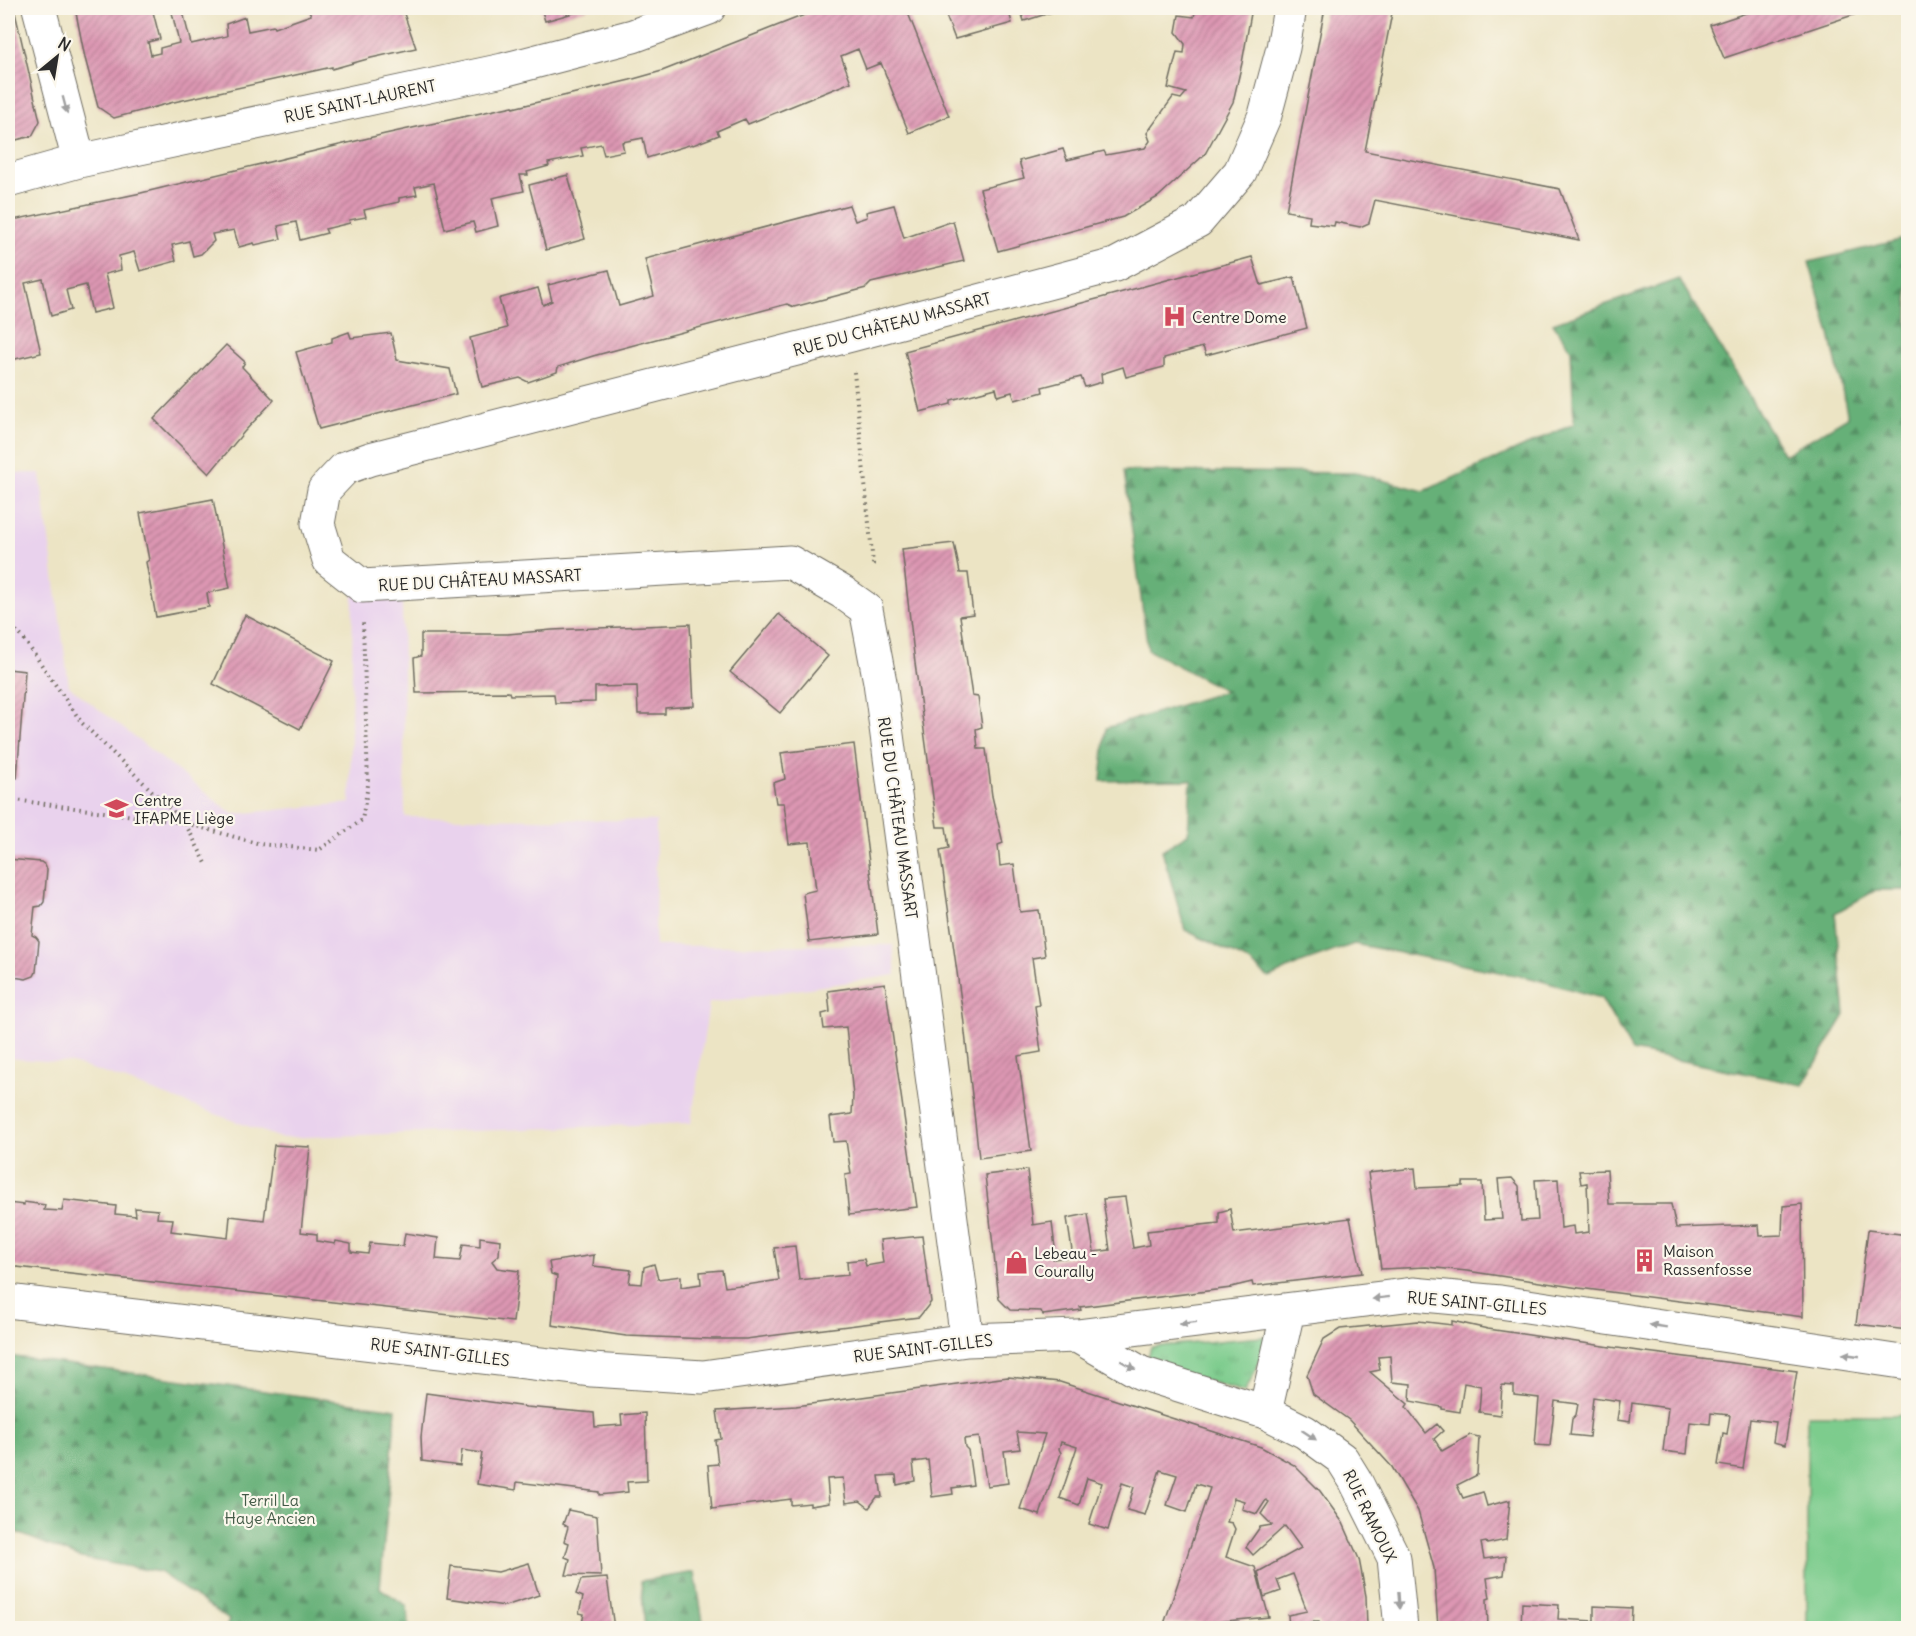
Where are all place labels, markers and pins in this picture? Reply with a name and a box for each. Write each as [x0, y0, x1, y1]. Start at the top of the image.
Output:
hospital icon: Centre Dome [1161, 304, 1187, 330]
place label: Centre Dome [1192, 307, 1287, 327]
place label: Centre IFAPME Liège [134, 790, 234, 828]
school or university icon: Centre IFAPME Liège [103, 796, 129, 822]
place label: Maison Rassenfosse [1663, 1241, 1752, 1279]
place label: Lebeau - Courally [1034, 1243, 1097, 1281]
building icon: Maison Rassenfosse [1632, 1247, 1658, 1273]
shop icon: Lebeau - Courally [1003, 1249, 1029, 1275]

